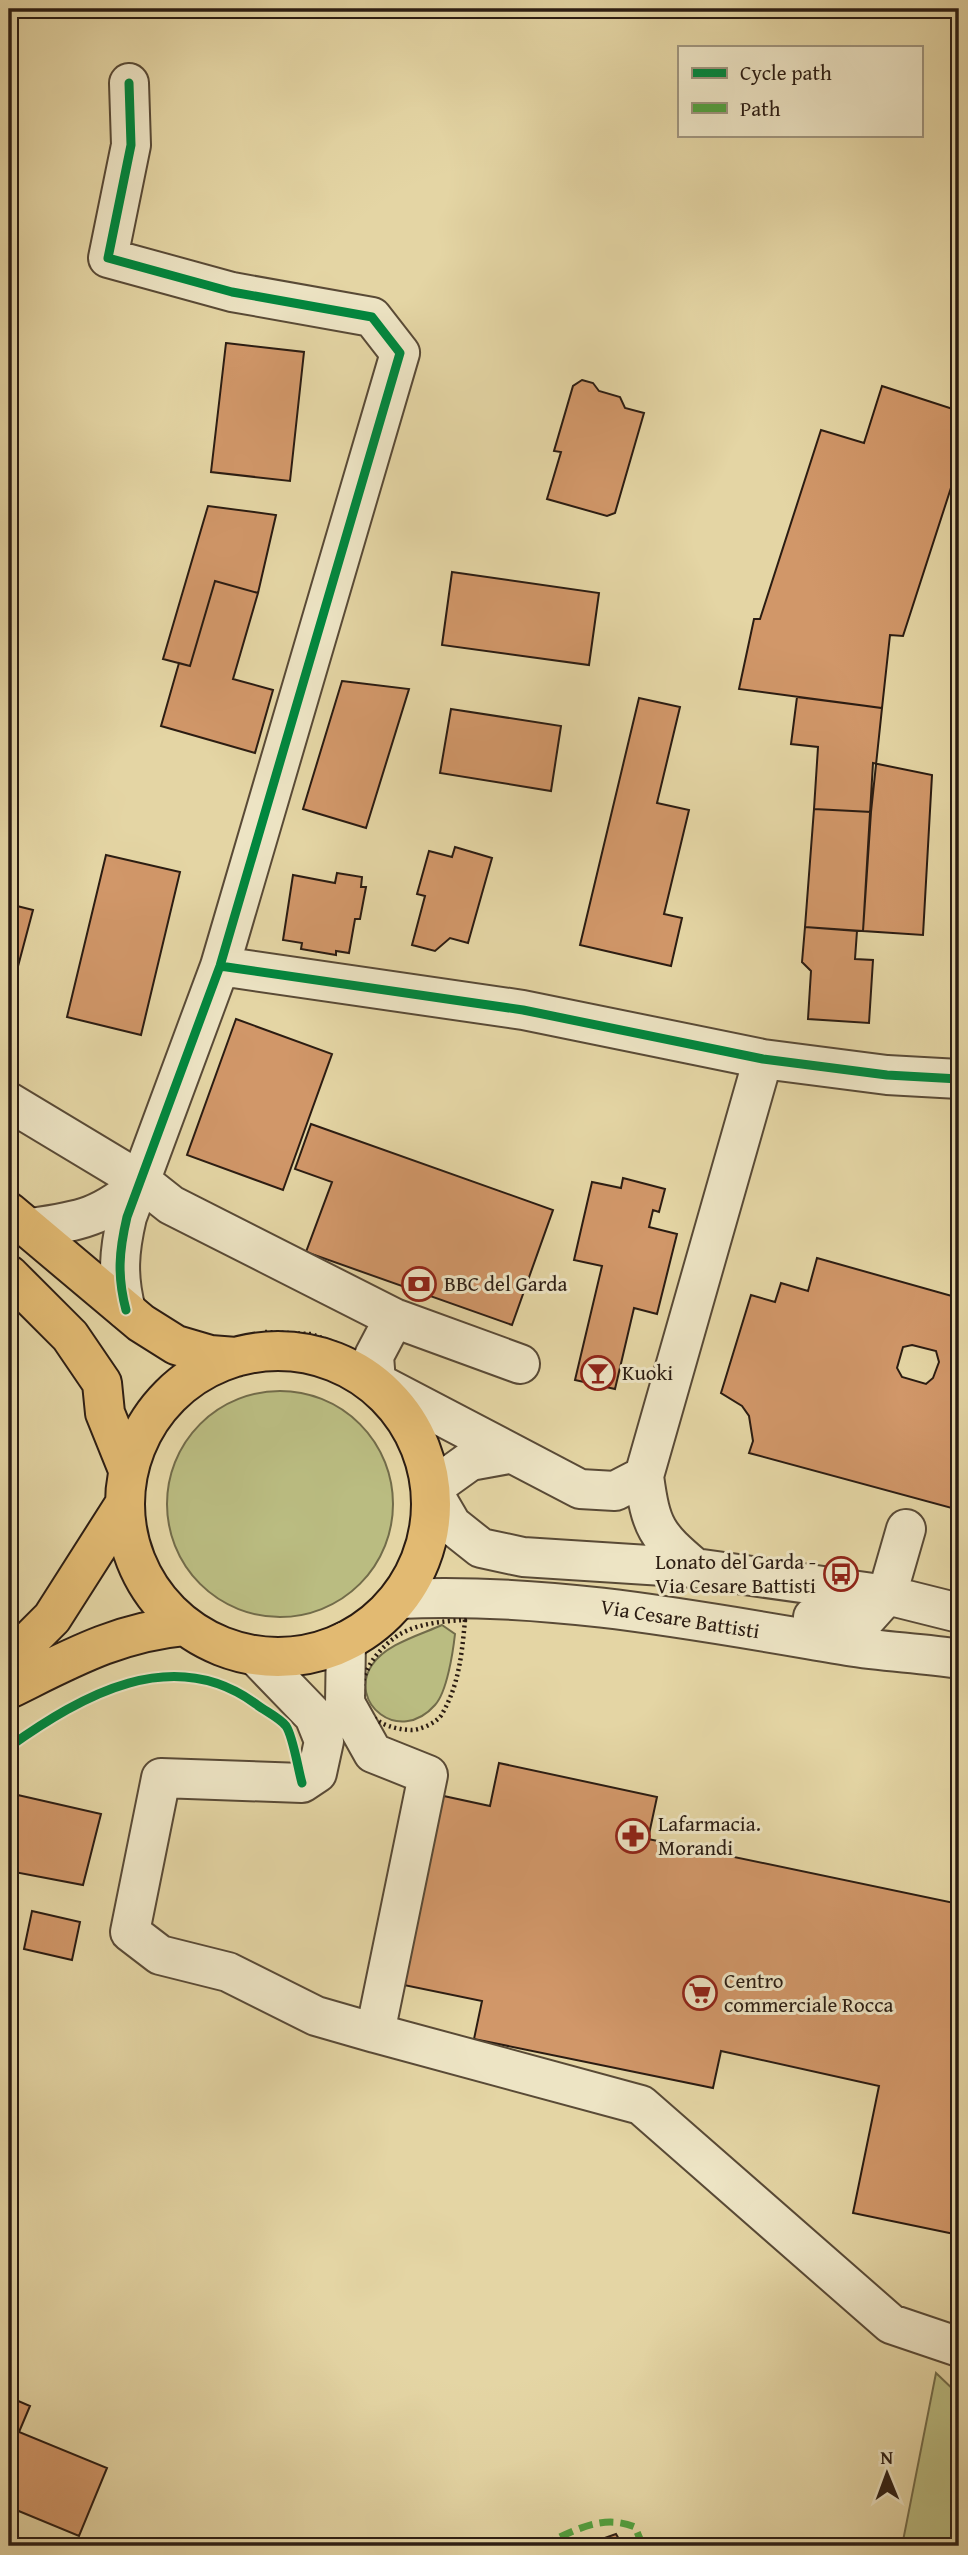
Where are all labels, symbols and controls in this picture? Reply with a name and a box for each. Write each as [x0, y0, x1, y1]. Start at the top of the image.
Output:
legend [678, 46, 922, 136]
text: Cycle path [740, 57, 832, 88]
text: Path [740, 93, 781, 124]
bank icon: BBC del Garda [400, 1265, 438, 1303]
place label: BBC del Garda [444, 1268, 567, 1299]
bar icon: Kuoki [579, 1354, 617, 1392]
place label: Kuoki [622, 1357, 673, 1388]
place label: Lonato del Garda - Via Cesare Battisti [655, 1546, 816, 1601]
bus stop icon: Lonato del Garda - Via Cesare Battisti [822, 1555, 860, 1593]
street label: Via Cesare Battisti [598, 1591, 762, 1646]
place label: Lafarmacia. Morandi [658, 1808, 761, 1863]
pharmacy icon: Lafarmacia. Morandi [614, 1817, 652, 1855]
place label: Centro commerciale Rocca [724, 1965, 893, 2020]
supermarket icon: Centro commerciale Rocca [681, 1974, 719, 2012]
north arrow [852, 2440, 922, 2510]
text: N [880, 2443, 894, 2471]

